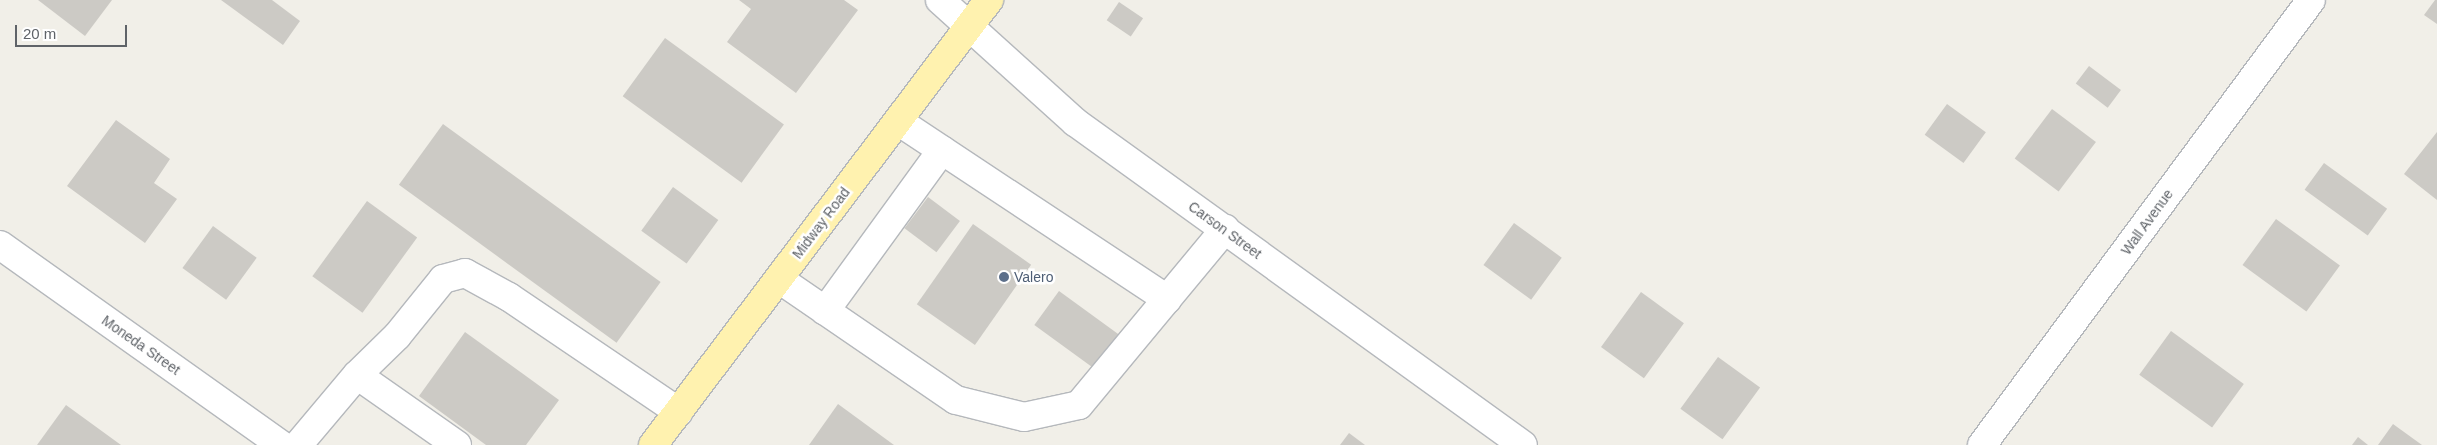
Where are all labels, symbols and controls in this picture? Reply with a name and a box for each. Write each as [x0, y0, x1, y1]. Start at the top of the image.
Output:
scale bar [18, 15, 130, 47]
text: 20 m [23, 25, 56, 42]
street label: Midway Road [789, 184, 853, 262]
street label: Wall Avenue [2117, 186, 2177, 258]
street label: Carson Street [1185, 198, 1265, 262]
place label: Valero [1014, 269, 1053, 285]
marker: Valero [998, 271, 1010, 283]
street label: Moneda Street [99, 312, 183, 378]

